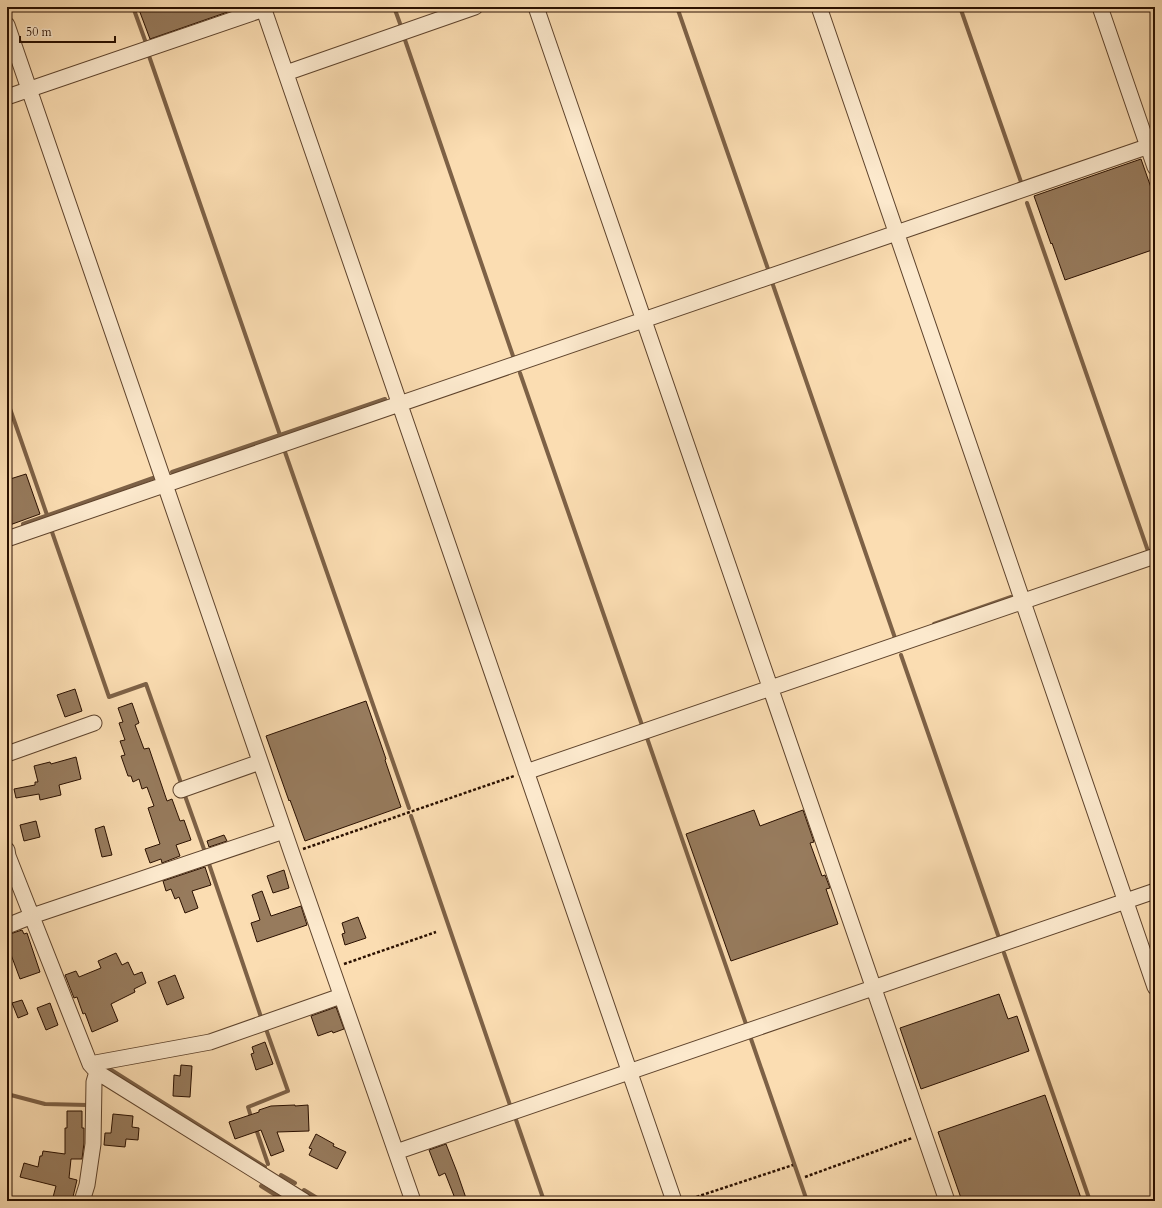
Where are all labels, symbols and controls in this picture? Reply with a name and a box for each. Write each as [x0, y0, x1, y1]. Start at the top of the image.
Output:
scale bar [20, 18, 115, 44]
text: 50 m [26, 24, 53, 40]

